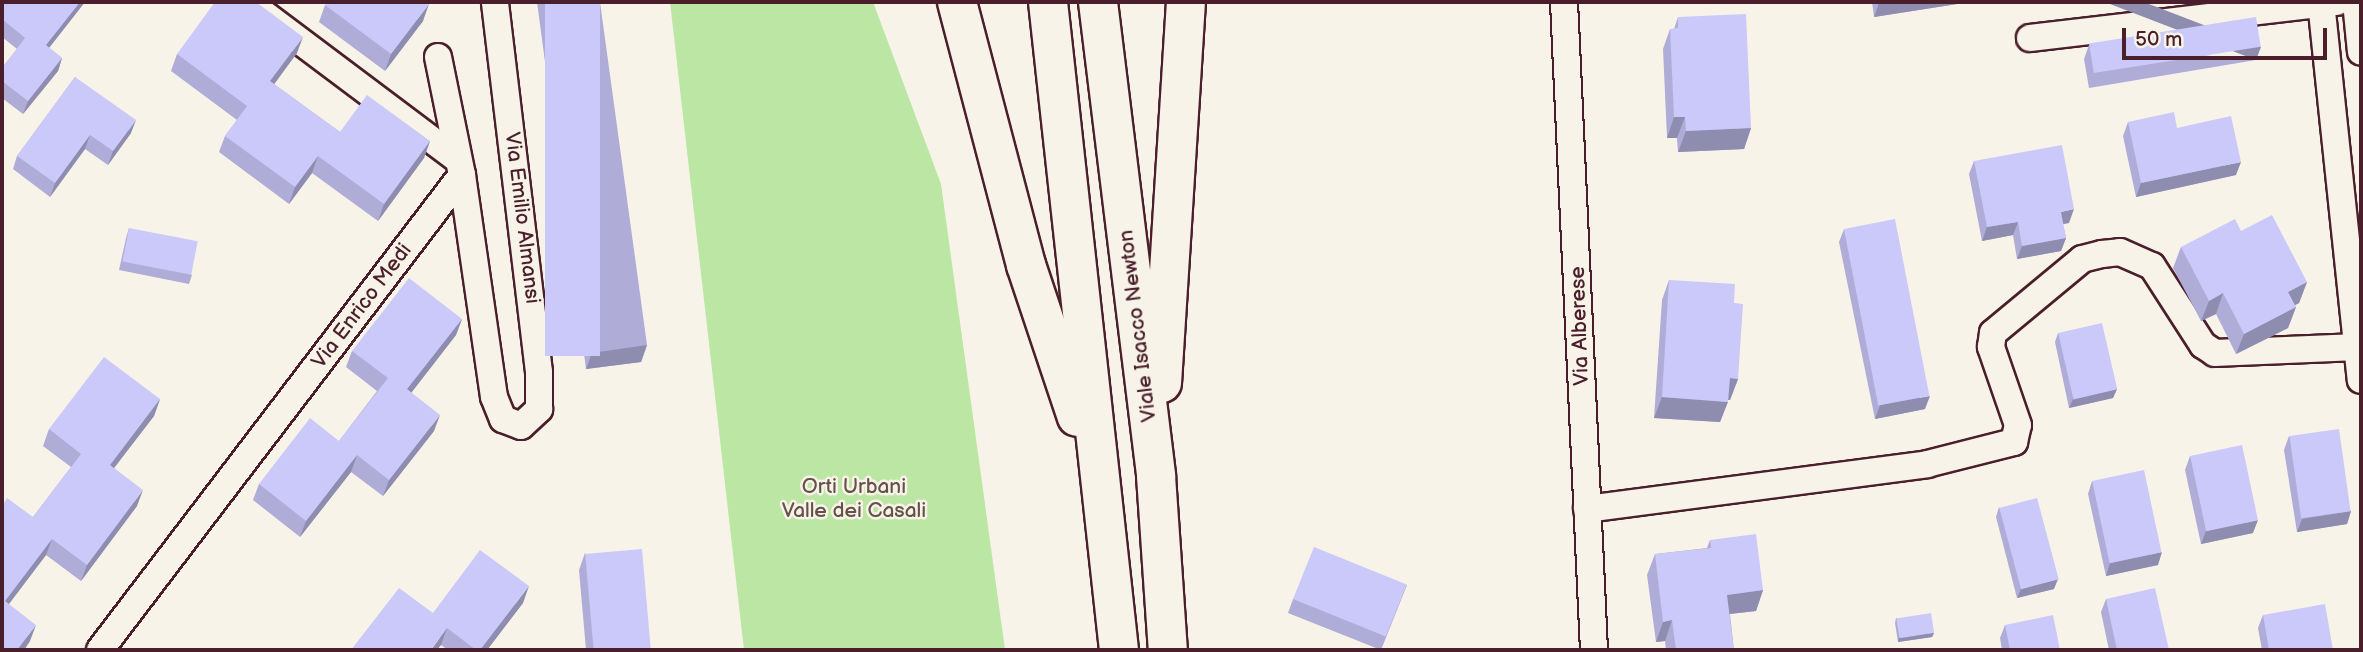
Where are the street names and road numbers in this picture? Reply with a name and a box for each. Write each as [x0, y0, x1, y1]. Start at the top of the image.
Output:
street label: Via Emilio Almansi [499, 131, 545, 305]
street label: Viale Isacco Newton [1114, 229, 1162, 423]
street label: Via Enrico Medi [307, 239, 417, 373]
street label: Via Alberese [1565, 266, 1595, 386]

